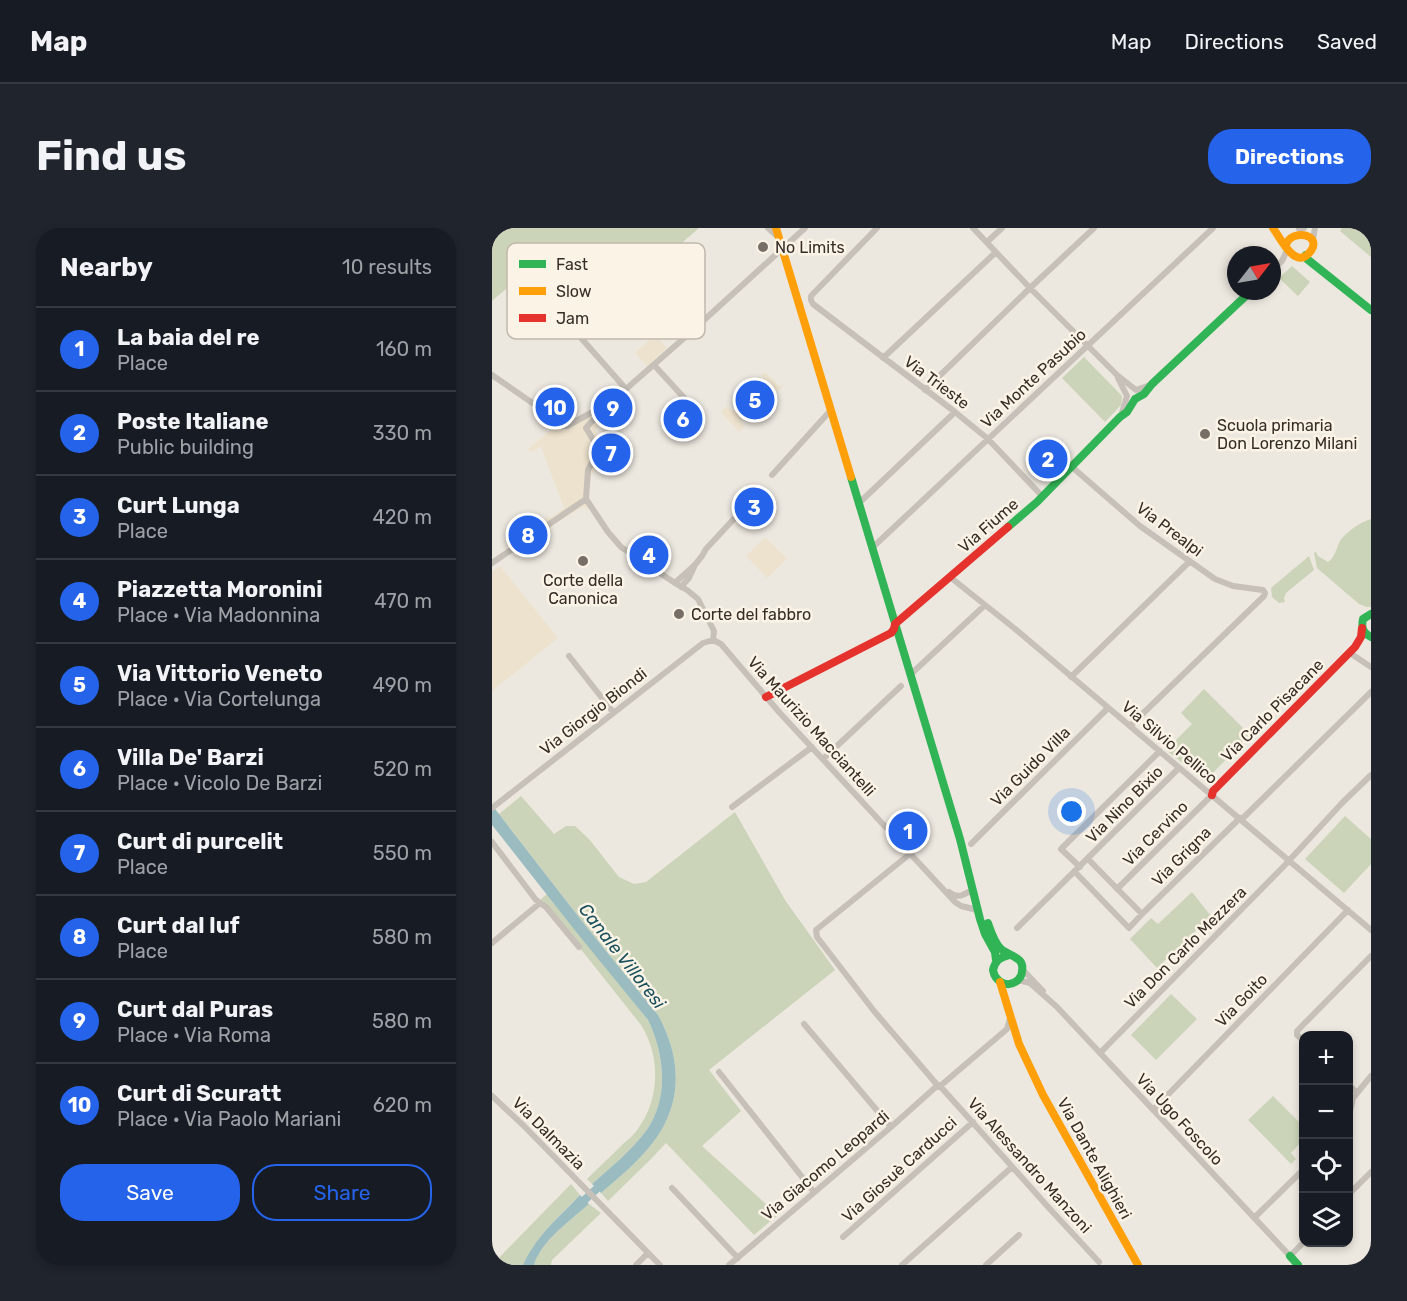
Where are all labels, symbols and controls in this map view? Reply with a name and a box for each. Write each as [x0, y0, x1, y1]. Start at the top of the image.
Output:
text: Map [30, 25, 87, 58]
text: Map [1111, 29, 1152, 54]
text: Directions [1185, 29, 1284, 54]
text: Saved [1317, 29, 1377, 54]
button: Directions [1208, 129, 1371, 184]
text: Find us [36, 131, 187, 181]
place label: No Limits [775, 238, 845, 257]
marker: No Limits [756, 240, 770, 254]
legend [507, 243, 705, 339]
north arrow [1227, 246, 1281, 300]
text: Nearby [60, 252, 153, 283]
text: 10 results [342, 255, 432, 279]
text: Fast [556, 255, 588, 274]
text: Slow [556, 282, 592, 301]
text: Jam [556, 309, 589, 328]
text: La baia del re [117, 324, 260, 351]
street label: Via Monte Pasubio [977, 325, 1090, 432]
text: 1 [75, 337, 84, 361]
text: 160 m [376, 337, 432, 361]
text: Place [117, 351, 168, 375]
street label: Via Trieste [900, 352, 973, 413]
pin: 5 [736, 378, 774, 423]
pin: 10 [536, 384, 574, 429]
pin: 9 [594, 386, 632, 430]
pin: 6 [664, 396, 702, 441]
text: Poste Italiane [117, 408, 268, 435]
place label: Scuola primaria Don Lorenzo Milani [1217, 416, 1357, 453]
text: 2 [73, 421, 86, 445]
text: 330 m [373, 421, 432, 445]
marker: Scuola primaria Don Lorenzo Milani [1198, 427, 1212, 441]
pin: 7 [592, 430, 630, 476]
text: Public building [117, 435, 254, 459]
pin: 2 [1028, 436, 1068, 482]
pin: 3 [734, 484, 774, 530]
text: Curt Lunga [117, 492, 240, 519]
street label: Via Fiume [955, 494, 1022, 557]
street label: Via Prealpi [1133, 498, 1207, 561]
text: 3 [73, 505, 86, 529]
text: 420 m [372, 505, 432, 529]
pin: 8 [508, 512, 548, 558]
text: Place [117, 519, 168, 543]
pin: 4 [630, 532, 668, 578]
marker: Corte della Canonica [576, 554, 590, 568]
place label: Corte della Canonica [543, 571, 623, 608]
text: Piazzetta Moronini [117, 576, 322, 603]
text: 4 [73, 589, 86, 613]
text: 470 m [374, 589, 432, 613]
text: Place · Via Madonnina [117, 603, 320, 627]
place label: Corte del fabbro [691, 605, 811, 624]
marker: Corte del fabbro [672, 607, 686, 621]
street label: Via Maurizio Macciantelli [744, 652, 879, 800]
street label: Via Carlo Pisacane [1217, 655, 1328, 766]
text: Via Vittorio Veneto [117, 660, 323, 687]
street label: Via Giorgio Biondi [536, 664, 650, 759]
text: 5 [73, 673, 86, 697]
text: 490 m [373, 673, 432, 697]
text: Place · Via Cortelunga [117, 687, 321, 711]
street label: Via Silvio Pellico [1118, 697, 1222, 788]
street label: Via Guido Villa [987, 723, 1074, 810]
text: Villa De' Barzi [117, 744, 264, 771]
text: 6 [73, 757, 86, 781]
text: 520 m [373, 757, 432, 781]
street label: Via Nino Bixio [1082, 762, 1167, 847]
text: Place · Vicolo De Barzi [117, 771, 322, 795]
your location [1057, 797, 1086, 826]
street label: Via Cervino [1119, 797, 1192, 870]
pin: 1 [888, 808, 928, 854]
street label: Via Grigna [1148, 823, 1215, 890]
text: Curt di purcelit [117, 828, 283, 855]
text: 7 [74, 841, 85, 865]
text: 550 m [373, 841, 432, 865]
text: Place [117, 855, 168, 879]
street label: Via Don Carlo Mezzera [1120, 882, 1250, 1012]
water label: Canale Villoresi [574, 899, 670, 1014]
text: Curt dal luf [117, 912, 239, 939]
text: 8 [73, 925, 86, 949]
text: 580 m [372, 925, 432, 949]
text: Place [117, 939, 168, 963]
street label: Via Goito [1211, 970, 1271, 1031]
text: Curt dal Puras [117, 996, 273, 1023]
text: 9 [73, 1009, 86, 1033]
text: 580 m [372, 1009, 432, 1033]
text: Place · Via Roma [117, 1023, 271, 1047]
map controls [1299, 1031, 1353, 1247]
button: + [1299, 1031, 1353, 1085]
street label: Via Ugo Foscolo [1132, 1070, 1227, 1169]
text: Curt di Scuratt [117, 1080, 281, 1107]
button: − [1299, 1085, 1353, 1139]
text: 10 [68, 1093, 91, 1117]
text: 620 m [373, 1093, 432, 1117]
street label: Via Dalmazia [508, 1093, 589, 1174]
street label: Via Alessandro Manzoni [964, 1094, 1095, 1237]
street label: Via Dante Alighieri [1053, 1094, 1136, 1222]
street label: Via Giacomo Leopardi [758, 1106, 893, 1224]
text: Place · Via Paolo Mariani [117, 1107, 341, 1131]
street label: Via Giosuè Carducci [838, 1113, 961, 1226]
button: locate [1299, 1139, 1353, 1193]
button: Save [60, 1164, 240, 1221]
button: Share [252, 1164, 432, 1221]
button: layers [1299, 1193, 1353, 1247]

